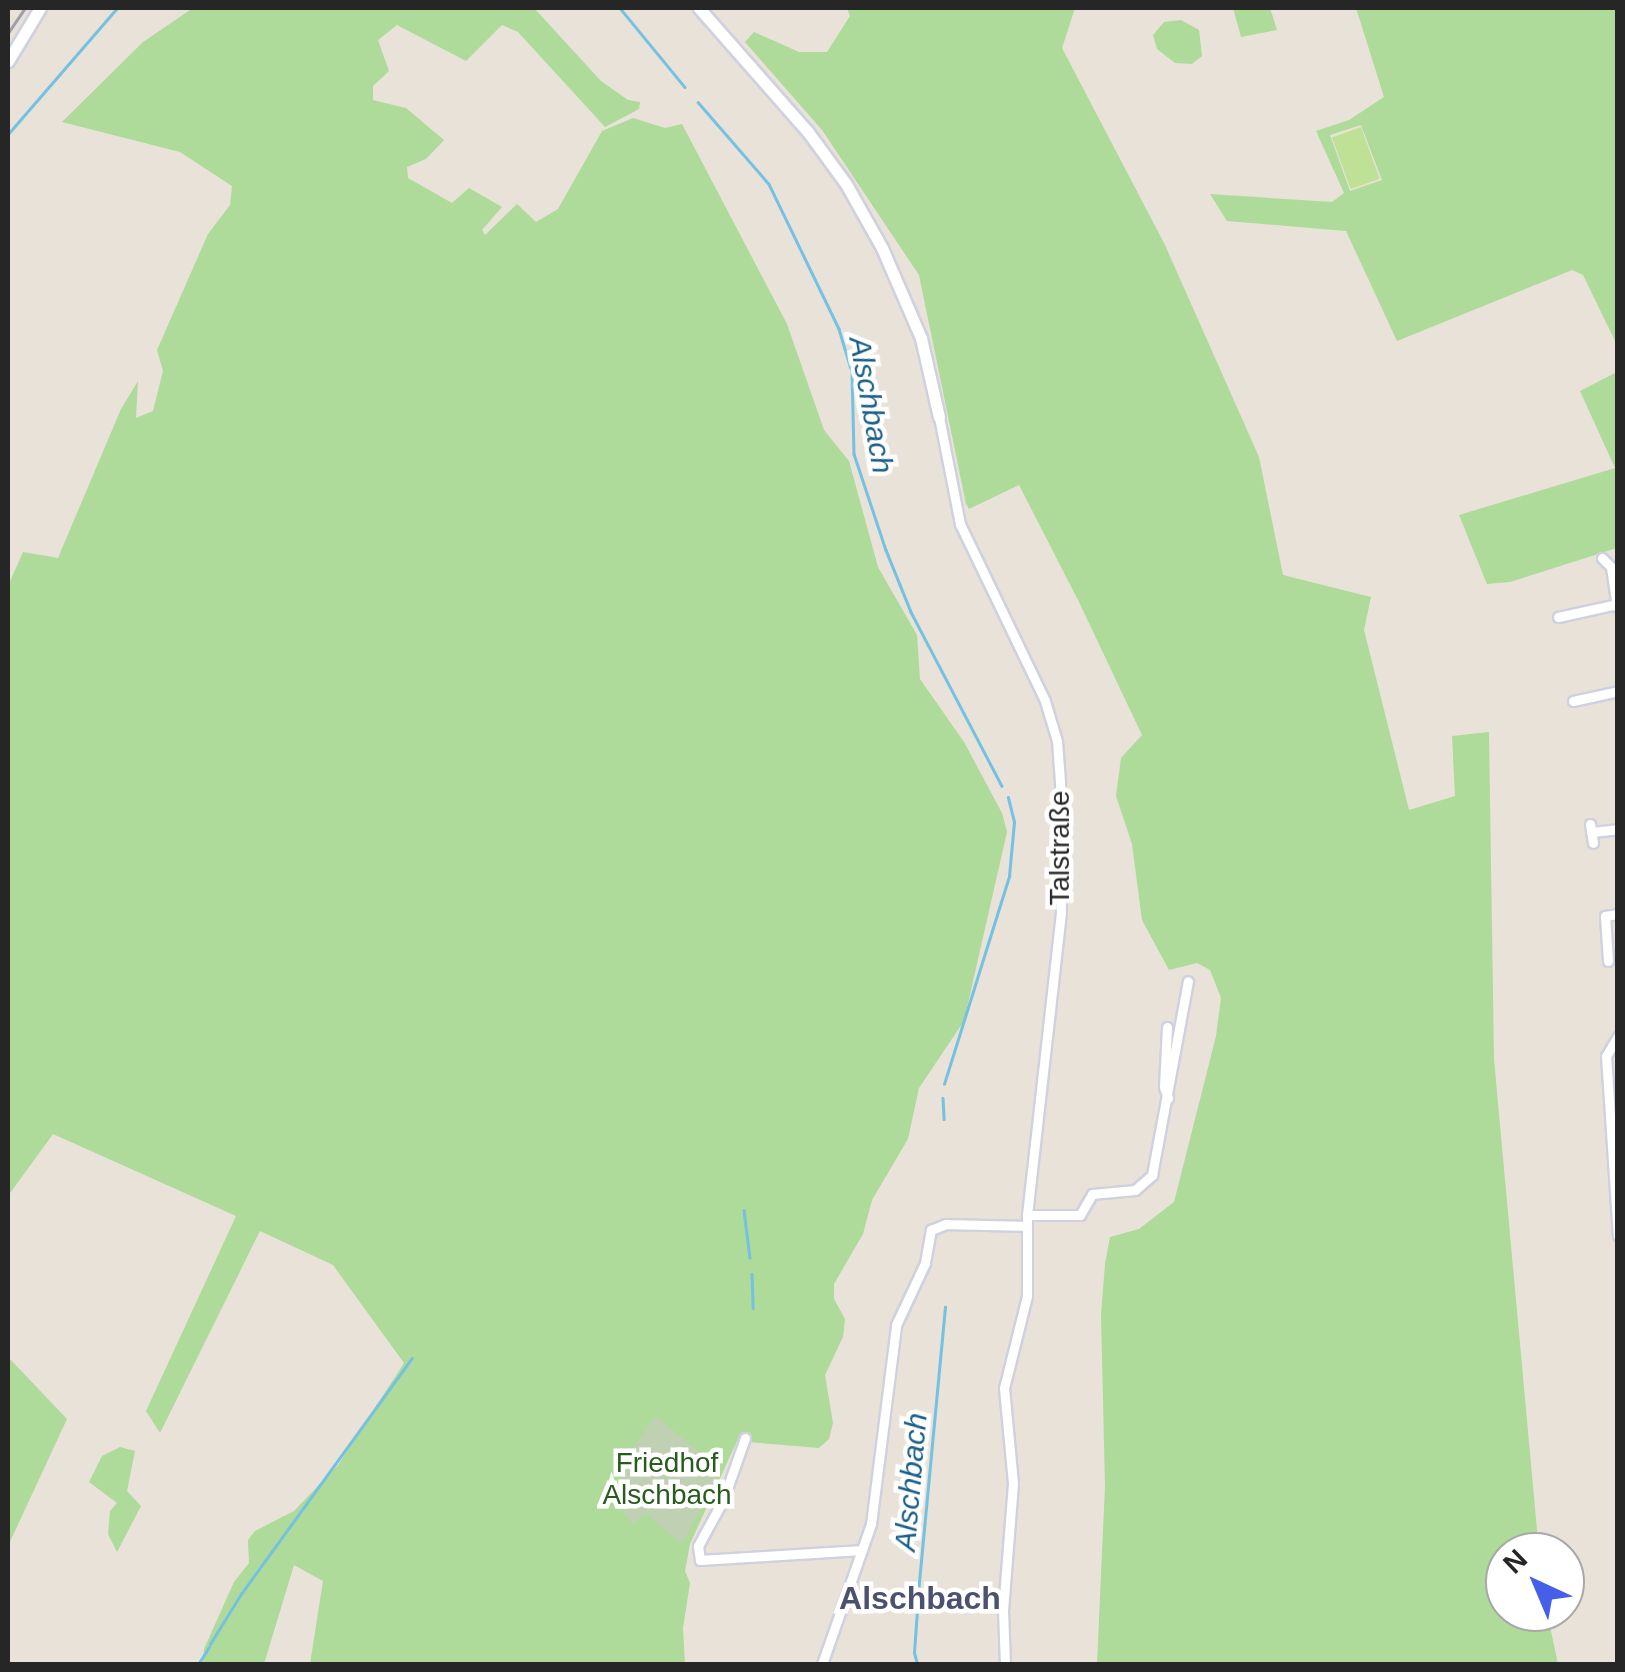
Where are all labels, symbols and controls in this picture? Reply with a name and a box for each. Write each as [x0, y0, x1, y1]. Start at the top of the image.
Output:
water label: Alschbach [841, 334, 901, 476]
street label: Talstraße [1043, 790, 1077, 906]
water label: Alschbach [887, 1411, 935, 1553]
park label: Friedhof Alschbach [602, 1446, 732, 1512]
north arrow [1485, 1532, 1585, 1632]
text: N [1497, 1543, 1533, 1580]
district label: Alschbach [839, 1579, 1001, 1617]

